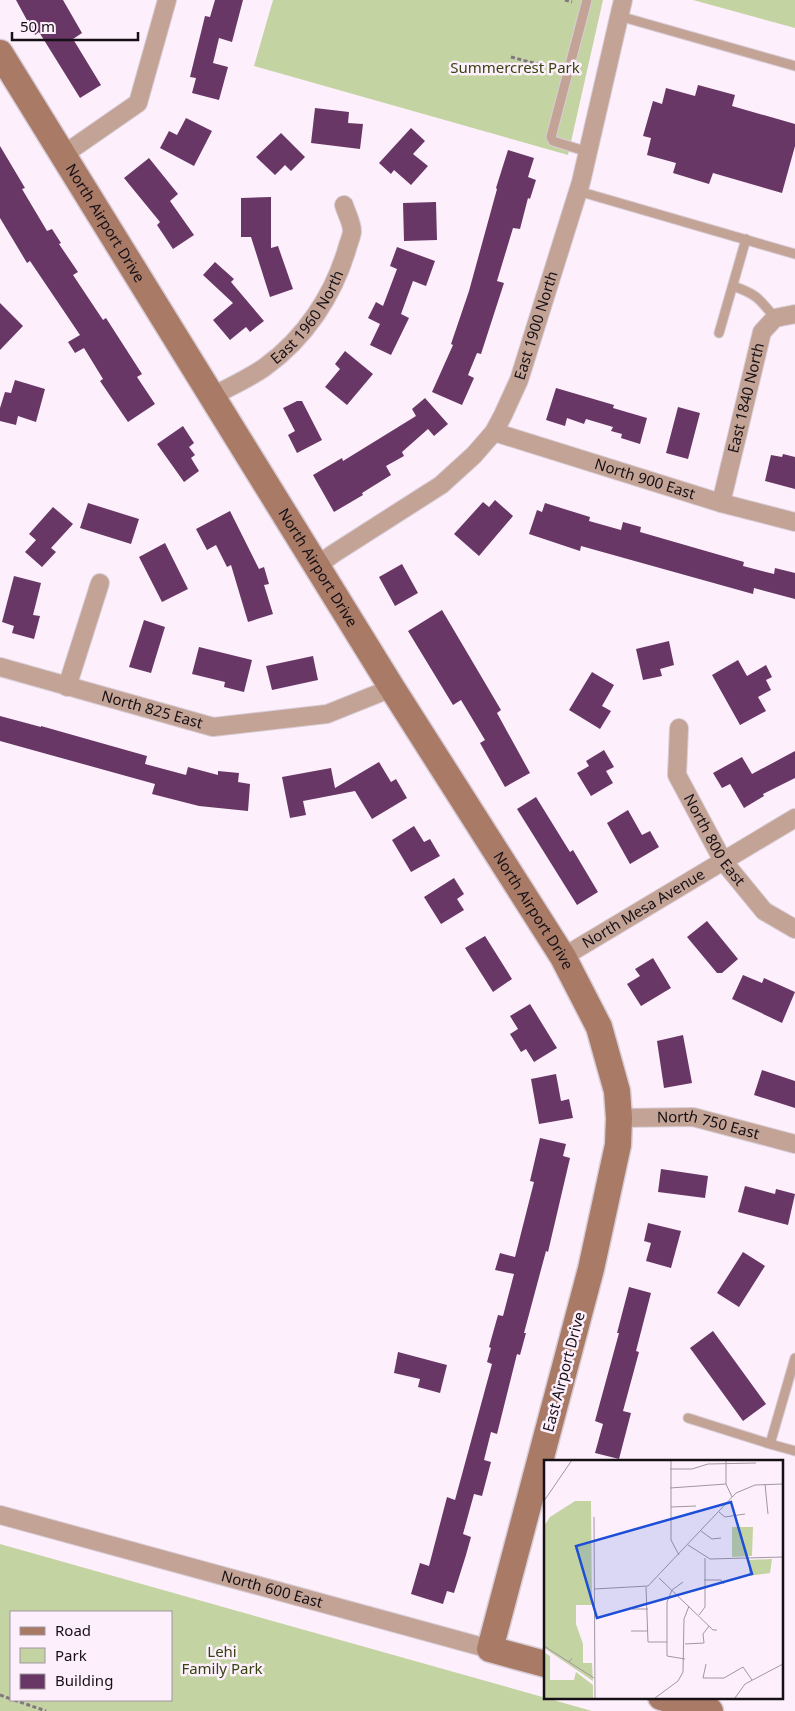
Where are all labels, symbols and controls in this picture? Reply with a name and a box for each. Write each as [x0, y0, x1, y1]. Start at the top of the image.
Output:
scale bar [12, 10, 139, 42]
text: 50 m [20, 16, 55, 36]
park label: Summercrest Park [450, 57, 580, 77]
street label: North Airport Drive [62, 160, 150, 286]
street label: East 1960 North [266, 267, 347, 368]
street label: East 1900 North [509, 268, 562, 382]
street label: East 1840 North [722, 340, 768, 455]
street label: North 900 East [592, 453, 698, 504]
street label: North Airport Drive [274, 504, 363, 630]
street label: North 825 East [99, 685, 206, 733]
street label: North 800 East [680, 790, 751, 890]
street label: North Airport Drive [489, 847, 579, 973]
street label: North Mesa Avenue [578, 863, 708, 952]
street label: North 750 East [657, 1105, 762, 1143]
street label: East Airport Drive [537, 1309, 589, 1434]
inset map [544, 1460, 782, 1698]
street label: North 600 East [219, 1565, 326, 1612]
legend [10, 1611, 172, 1701]
text: Road [55, 1620, 91, 1640]
park label: Lehi Family Park [181, 1641, 263, 1678]
text: Park [55, 1645, 87, 1665]
text: Building [55, 1670, 113, 1690]

